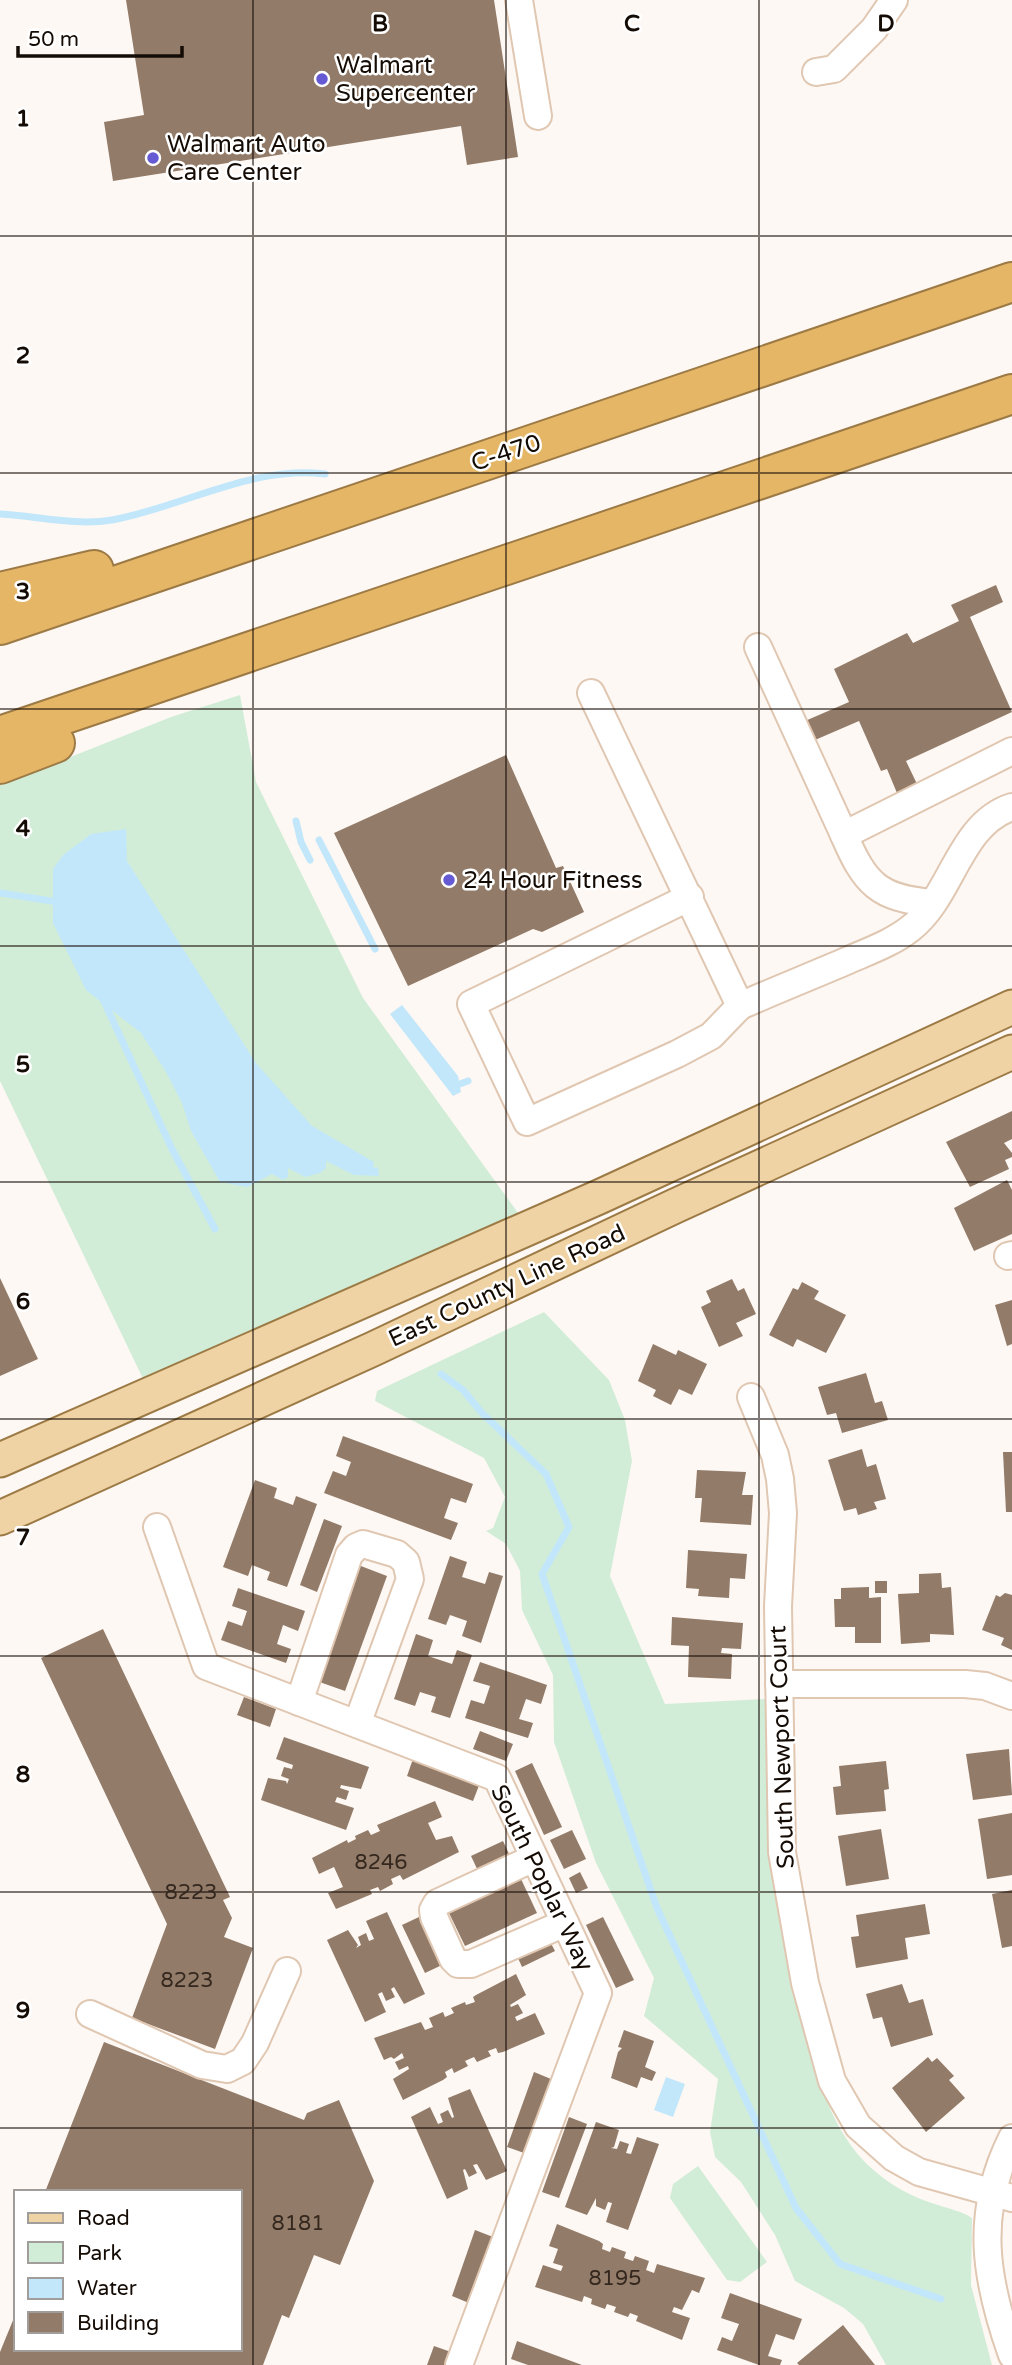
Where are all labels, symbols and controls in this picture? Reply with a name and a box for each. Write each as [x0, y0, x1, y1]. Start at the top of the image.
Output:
text: B [372, 10, 388, 38]
text: C [624, 10, 640, 38]
text: D [877, 10, 895, 38]
scale bar [18, 14, 182, 58]
text: 50 m [28, 27, 79, 52]
place label: Walmart Supercenter [336, 51, 476, 108]
marker: Walmart Supercenter [314, 71, 330, 87]
text: 1 [16, 105, 30, 133]
place label: Walmart Auto Care Center [167, 130, 326, 187]
marker: Walmart Auto Care Center [145, 150, 161, 166]
text: 2 [16, 342, 30, 370]
street label: C-470 [468, 428, 544, 478]
text: 3 [16, 578, 30, 606]
text: 4 [16, 815, 31, 843]
place label: 24 Hour Fitness [463, 866, 643, 895]
marker: 24 Hour Fitness [441, 872, 457, 888]
text: 5 [16, 1051, 30, 1079]
street label: East County Line Road [384, 1218, 630, 1354]
text: 6 [16, 1288, 30, 1316]
text: 7 [16, 1524, 30, 1552]
street label: South Newport Court [763, 1625, 801, 1869]
text: 8 [16, 1761, 30, 1789]
street label: South Poplar Way [484, 1780, 600, 1976]
house number: 8246 [355, 1850, 407, 1875]
house number: 8223 [165, 1880, 217, 1905]
house number: 8223 [161, 1968, 213, 1993]
text: 9 [16, 1997, 30, 2025]
legend [14, 2190, 242, 2351]
text: Road [77, 2206, 130, 2231]
house number: 8181 [272, 2211, 324, 2236]
text: Park [77, 2241, 122, 2266]
house number: 8195 [589, 2266, 641, 2291]
text: Water [77, 2276, 137, 2301]
text: Building [77, 2311, 159, 2336]

